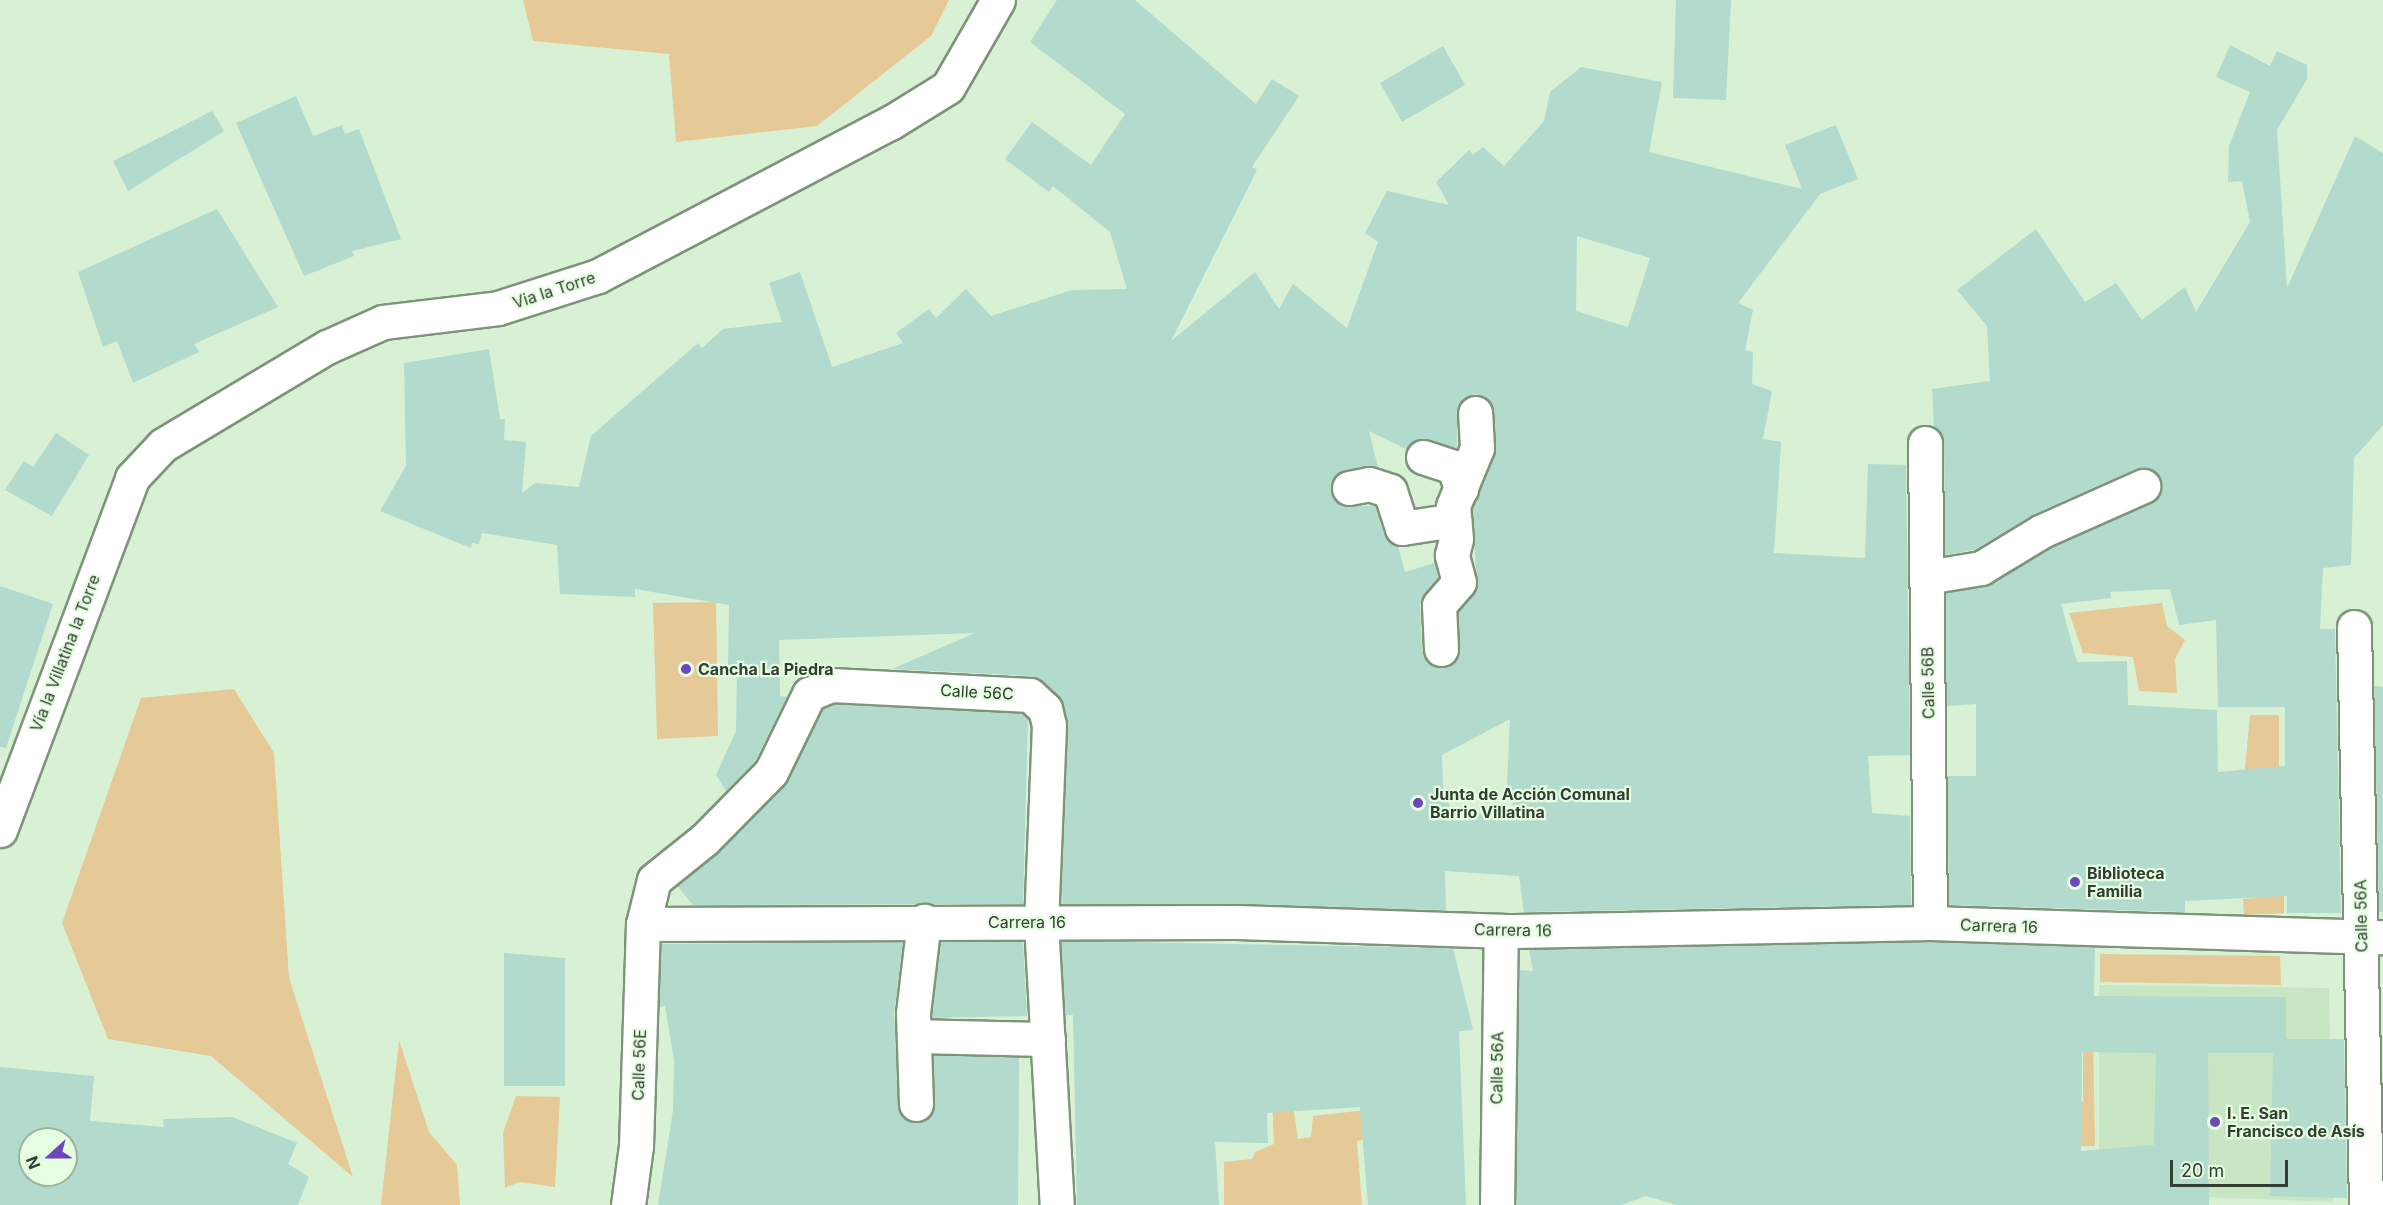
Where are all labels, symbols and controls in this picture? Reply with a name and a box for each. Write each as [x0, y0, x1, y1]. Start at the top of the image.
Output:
street label: Via la Torre [510, 268, 598, 312]
street label: Vía la Villatina la Torre [26, 572, 104, 734]
street label: Calle 56B [1918, 647, 1938, 719]
place label: Cancha La Piedra [698, 659, 834, 679]
marker: Cancha La Piedra [679, 662, 693, 676]
street label: Calle 56C [940, 680, 1014, 704]
place label: Junta de Acción Comunal Barrio Villatina [1430, 784, 1630, 822]
marker: Junta de Acción Comunal Barrio Villatina [1411, 796, 1425, 810]
place label: Biblioteca Familia [2087, 863, 2165, 901]
marker: Biblioteca Familia [2068, 875, 2082, 889]
street label: Calle 56A [2351, 879, 2371, 953]
street label: Carrera 16 [988, 912, 1066, 932]
street label: Carrera 16 [1960, 915, 2038, 937]
street label: Carrera 16 [1474, 920, 1552, 940]
street label: Calle 56E [628, 1029, 650, 1101]
street label: Calle 56A [1487, 1031, 1507, 1105]
place label: I. E. San Francisco de Asís [2227, 1103, 2365, 1141]
marker: I. E. San Francisco de Asís [2208, 1115, 2222, 1129]
north arrow [18, 1127, 78, 1187]
scale bar [2173, 1148, 2292, 1186]
text: N [22, 1153, 45, 1172]
text: 20 m [2181, 1160, 2224, 1181]

